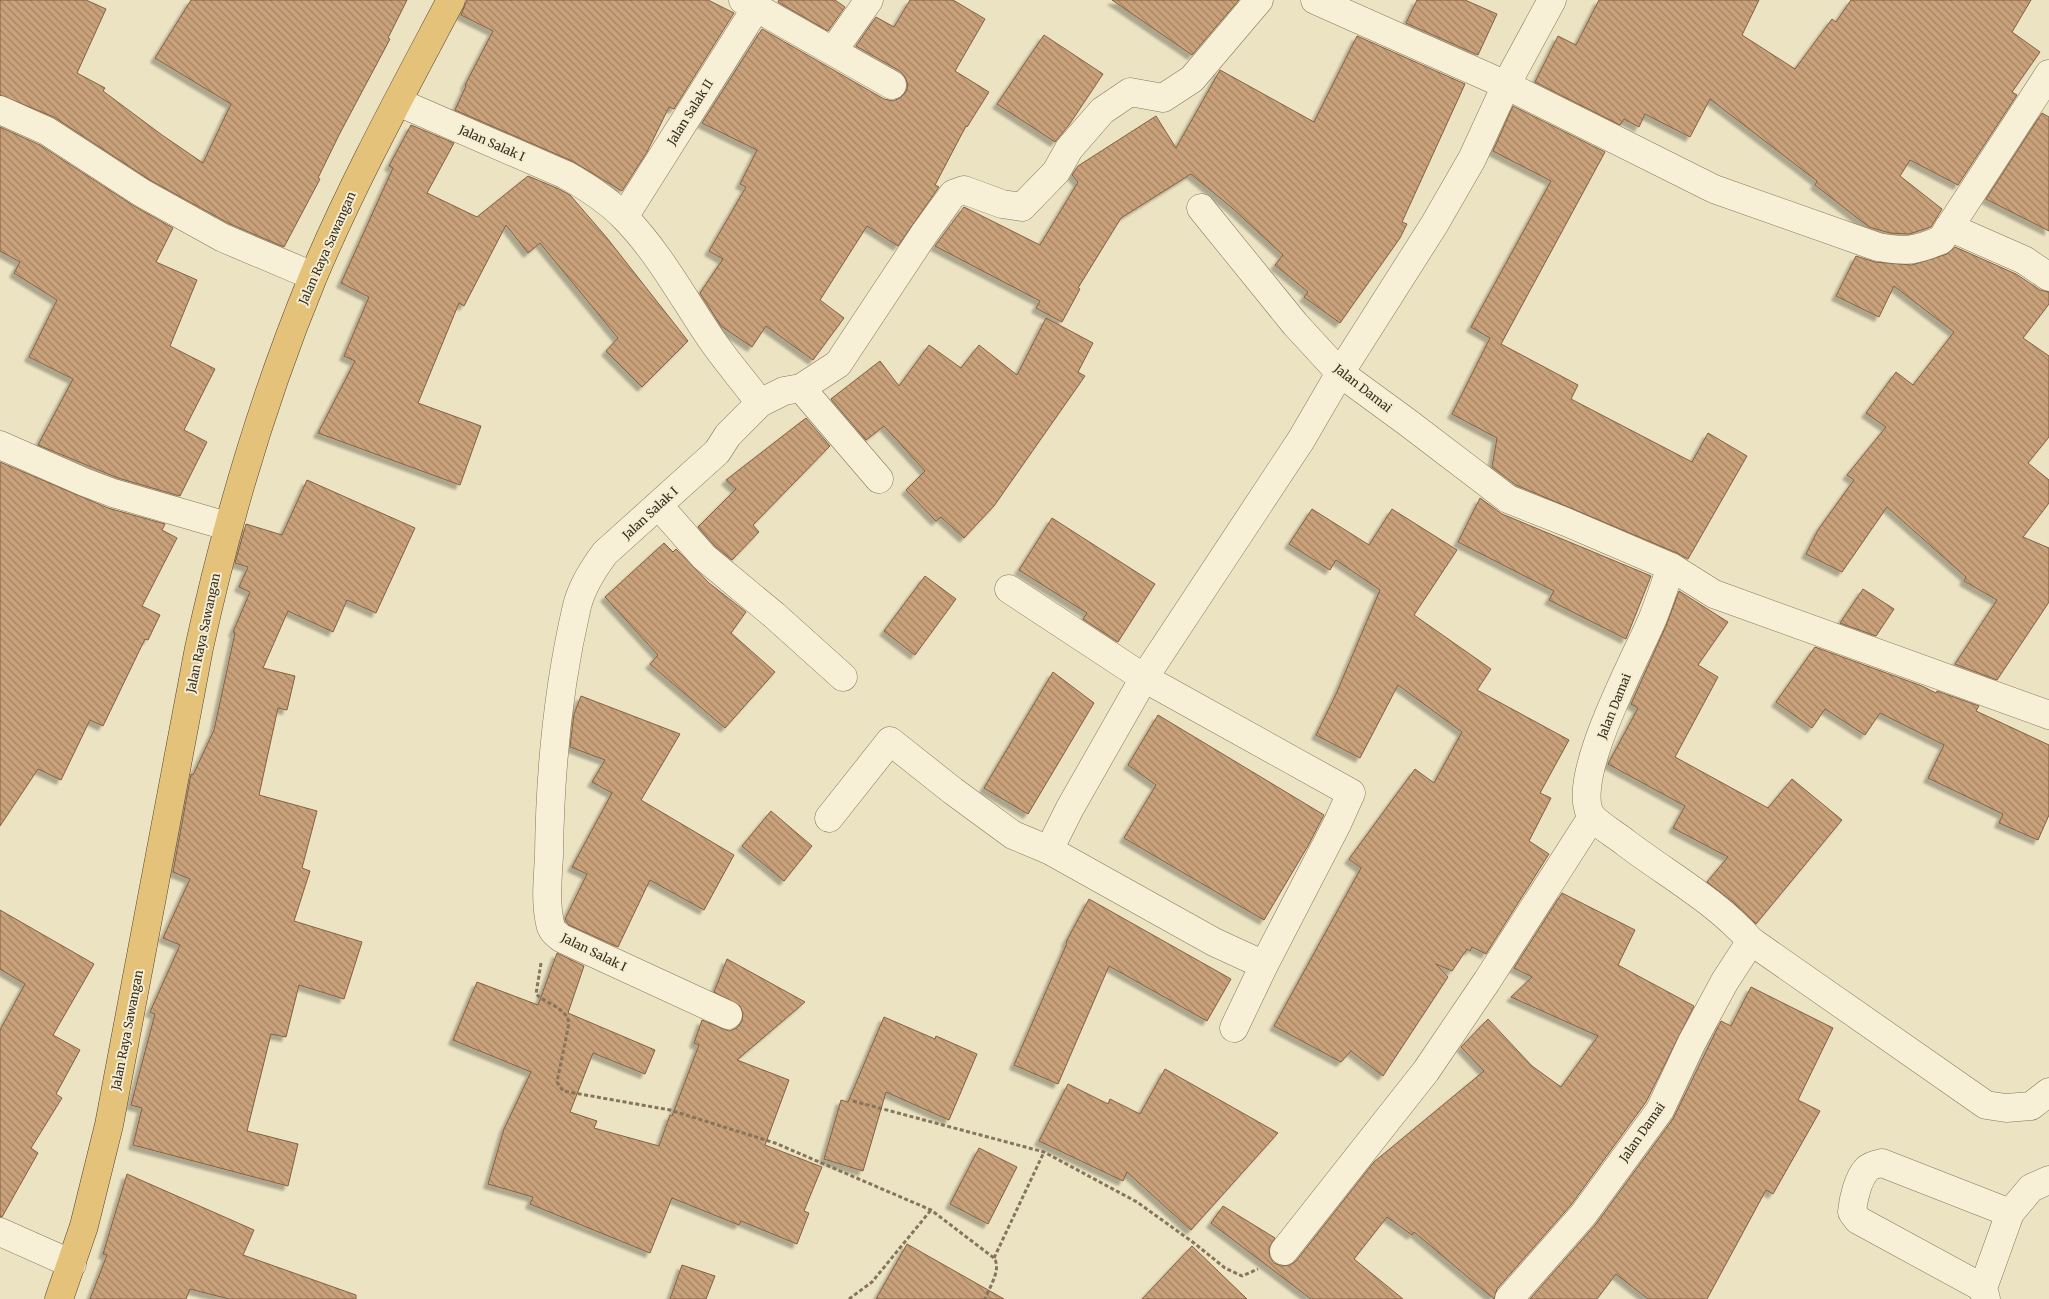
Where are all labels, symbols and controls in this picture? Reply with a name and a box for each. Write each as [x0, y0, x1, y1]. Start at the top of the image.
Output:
street label: Jalan Salak II [663, 76, 716, 149]
street label: Jalan Salak I [456, 121, 527, 164]
street label: Jalan Raya Sawangan [295, 189, 359, 308]
street label: Jalan Damai [1330, 360, 1395, 415]
street label: Jalan Salak I [618, 483, 681, 543]
street label: Jalan Raya Sawangan [183, 572, 223, 695]
street label: Jalan Damai [1594, 671, 1634, 742]
street label: Jalan Salak I [558, 929, 629, 974]
street label: Jalan Raya Sawangan [108, 969, 146, 1092]
street label: Jalan Damai [1615, 1099, 1668, 1166]

